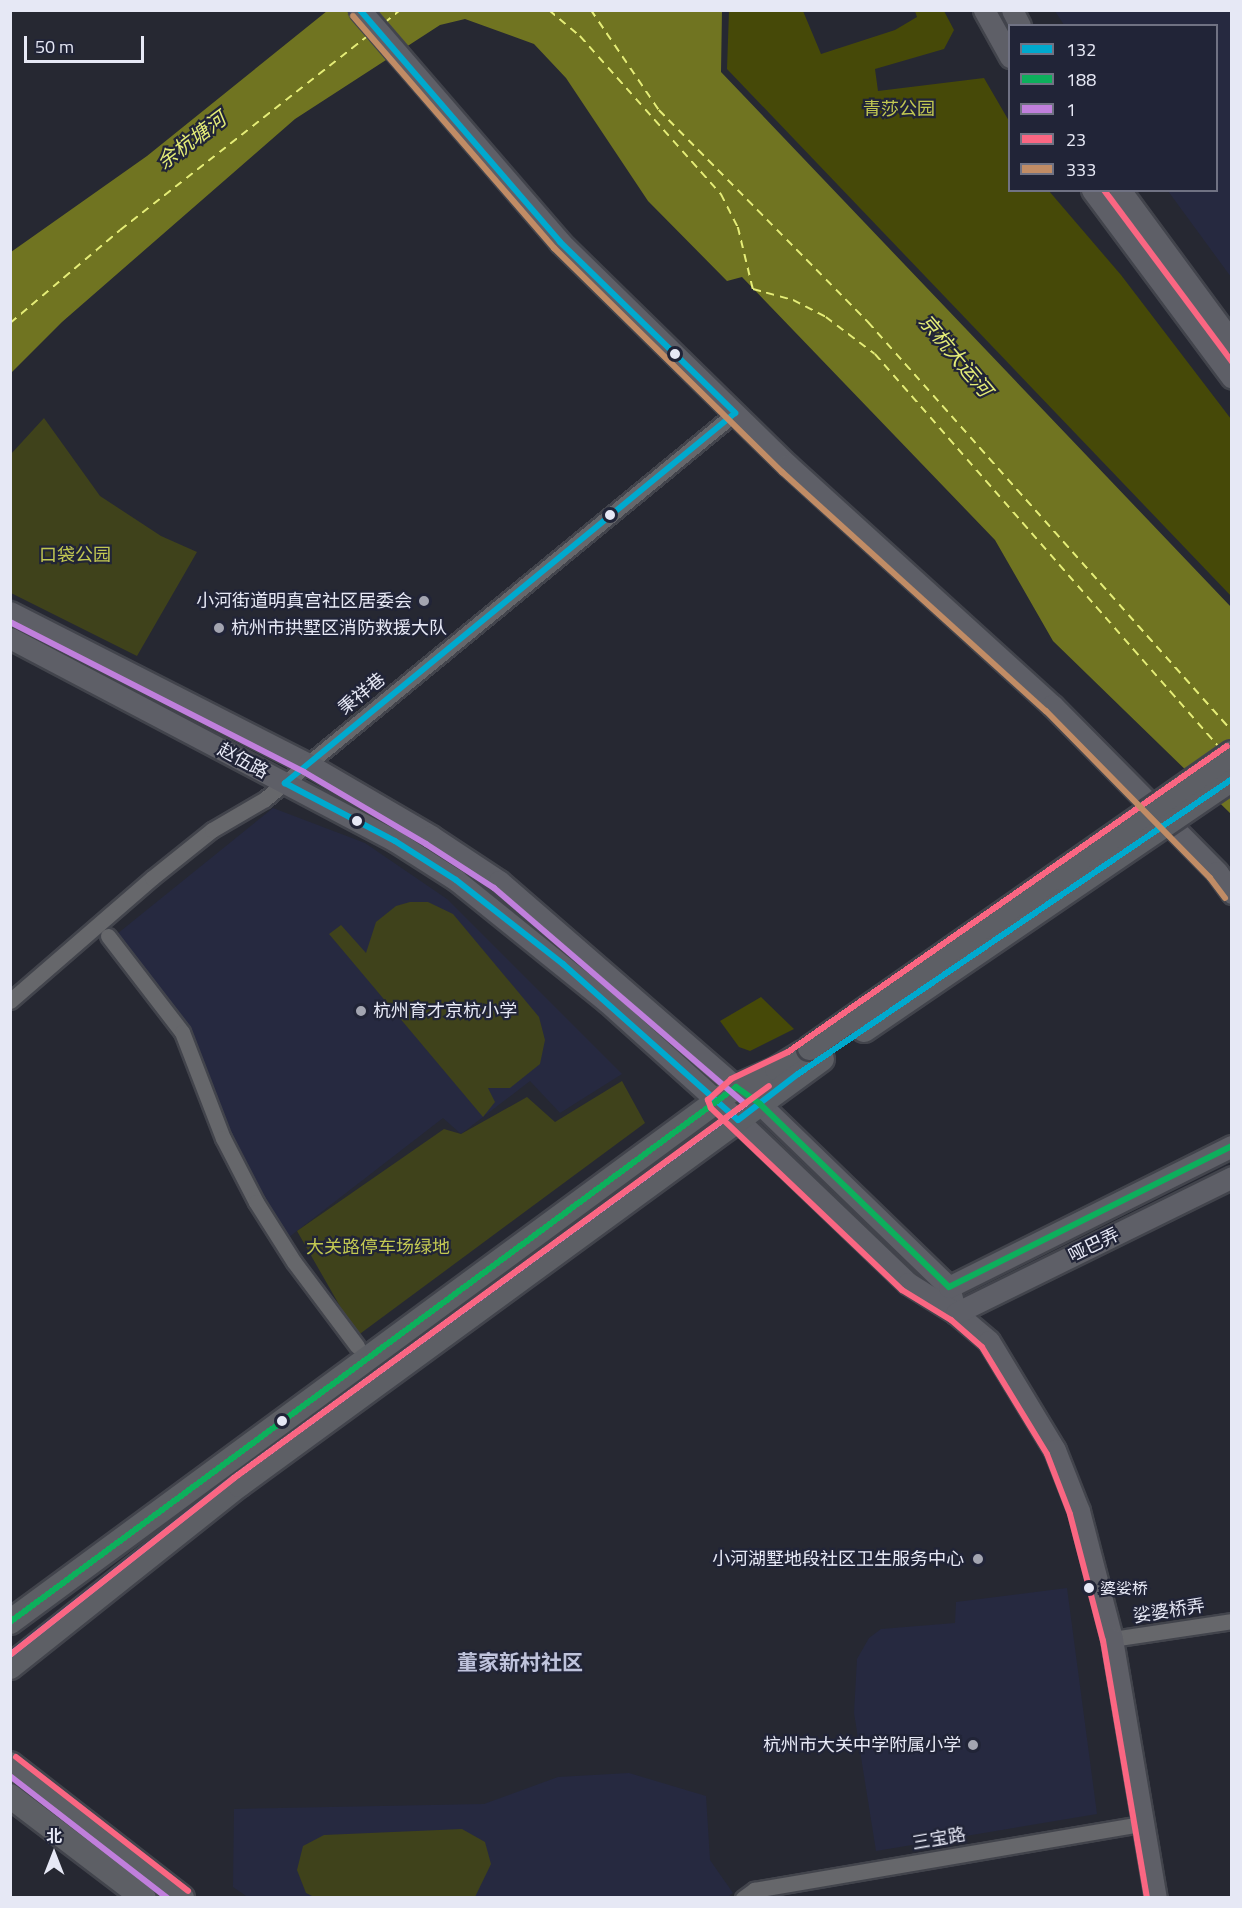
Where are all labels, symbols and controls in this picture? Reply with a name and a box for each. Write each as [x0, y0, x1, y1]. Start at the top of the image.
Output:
scale bar [27, 24, 147, 62]
legend [1008, 24, 1218, 192]
text: 50 m [35, 33, 74, 60]
text: 132 [1066, 36, 1096, 63]
text: 188 [1066, 66, 1096, 93]
text: 1 [1066, 96, 1076, 123]
park label: 青莎公园 [863, 98, 935, 120]
water label: 余杭塘河 [152, 106, 230, 174]
text: 23 [1066, 126, 1086, 153]
text: 333 [1066, 156, 1096, 183]
water label: 京杭大运河 [915, 309, 997, 401]
unlabelled marker [669, 348, 681, 360]
unlabelled marker [604, 509, 616, 521]
park label: 口袋公园 [39, 544, 111, 566]
place label: 小河街道明真宫社区居委会 [196, 590, 412, 612]
marker: 小河街道明真宫社区居委会 [417, 594, 431, 608]
place label: 杭州市拱墅区消防救援大队 [231, 617, 447, 639]
marker: 杭州市拱墅区消防救援大队 [212, 621, 226, 635]
street label: 秉祥巷 [334, 669, 390, 719]
street label: 赵伍路 [214, 739, 272, 783]
unlabelled marker [351, 815, 363, 827]
place label: 杭州育才京杭小学 [373, 1000, 517, 1022]
marker: 杭州育才京杭小学 [354, 1004, 368, 1018]
street label: 哑巴弄 [1065, 1223, 1123, 1267]
park label: 大关路停车场绿地 [306, 1236, 450, 1258]
unlabelled marker [276, 1415, 288, 1427]
place label: 小河湖墅地段社区卫生服务中心 [712, 1548, 964, 1570]
marker: 小河湖墅地段社区卫生服务中心 [969, 1550, 987, 1568]
place label: 婆娑桥 [1100, 1578, 1148, 1598]
marker: 婆娑桥 [1083, 1582, 1095, 1594]
street label: 娑婆桥弄 [1132, 1595, 1206, 1627]
district label: 董家新村社区 [457, 1649, 583, 1675]
place label: 杭州市大关中学附属小学 [763, 1734, 961, 1756]
marker: 杭州市大关中学附属小学 [966, 1738, 980, 1752]
north arrow [24, 1824, 84, 1884]
text: 北 [46, 1824, 62, 1848]
street label: 三宝路 [911, 1824, 967, 1854]

